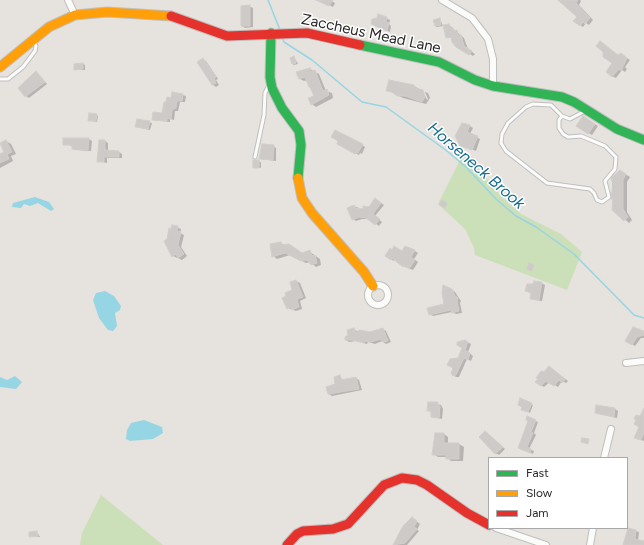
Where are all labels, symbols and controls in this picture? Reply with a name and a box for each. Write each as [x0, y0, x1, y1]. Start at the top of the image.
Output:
street label: Zaccheus Mead Lane [300, 10, 442, 58]
water label: Horseneck Brook [423, 119, 529, 213]
legend [488, 457, 628, 529]
text: Fast [526, 466, 549, 480]
text: Slow [526, 486, 552, 500]
text: Jam [526, 506, 549, 520]

